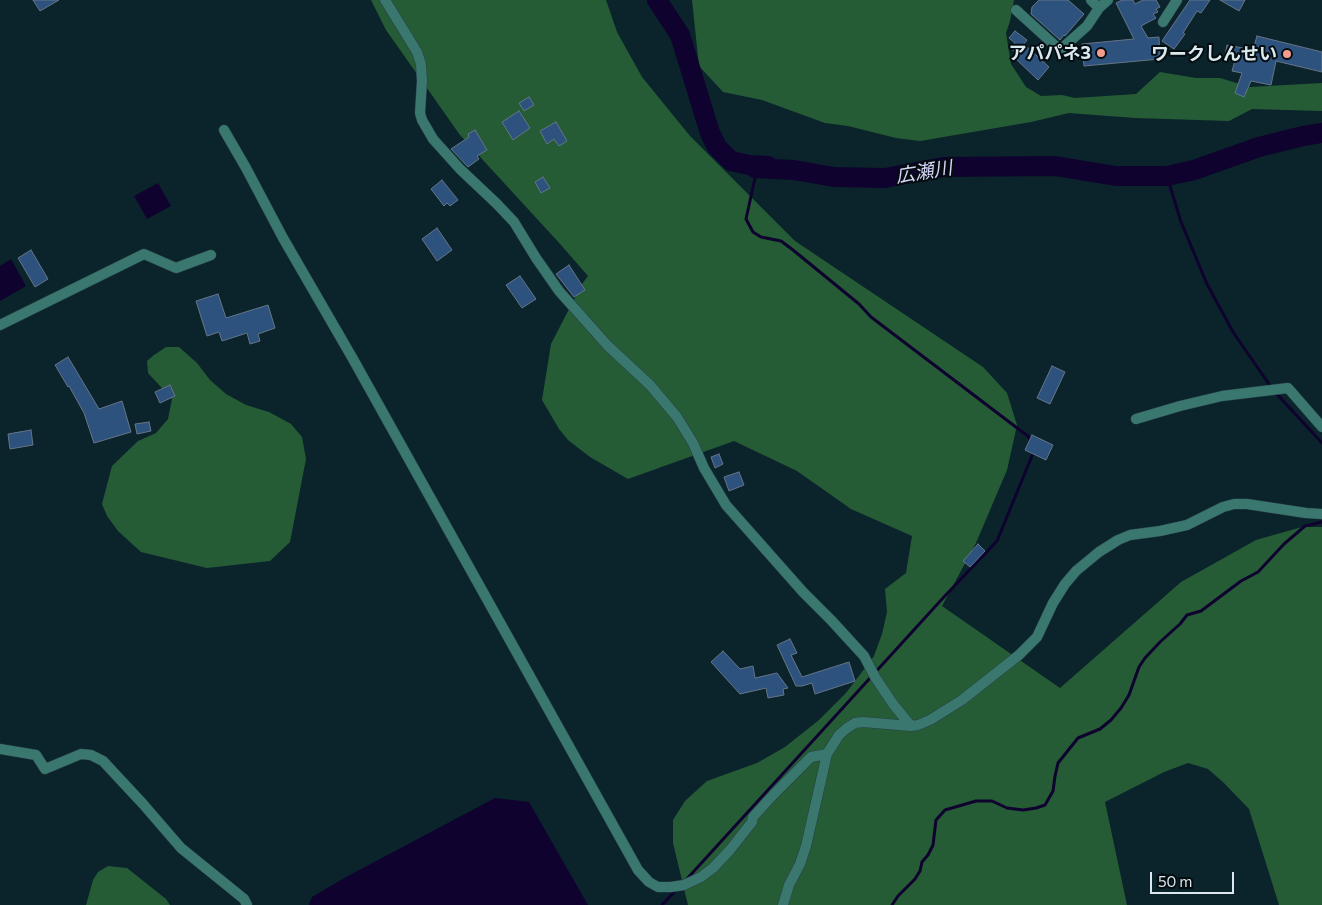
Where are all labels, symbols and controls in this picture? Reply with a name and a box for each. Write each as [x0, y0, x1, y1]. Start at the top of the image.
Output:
place label: アパパネ3 [1009, 42, 1091, 64]
place label: ワークしんせい [1151, 43, 1277, 65]
marker: アパパネ3 [1095, 47, 1107, 59]
marker: ワークしんせい [1281, 48, 1293, 60]
water label: 広瀬川 [894, 156, 954, 188]
scale bar [1152, 862, 1236, 894]
text: 50 m [1158, 872, 1192, 890]

